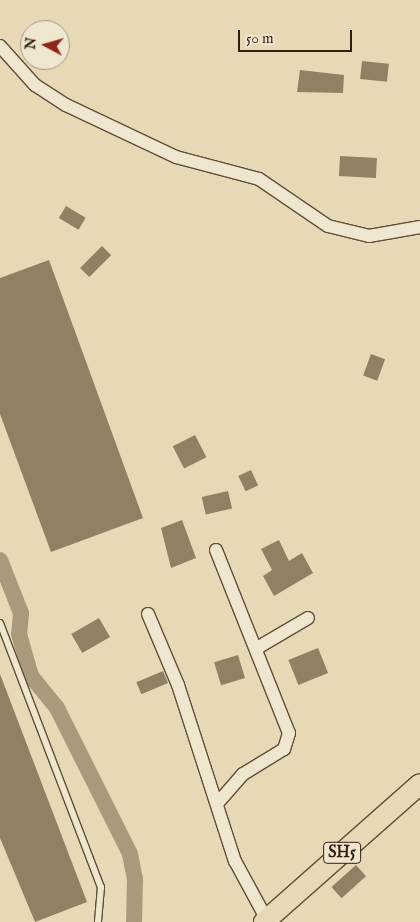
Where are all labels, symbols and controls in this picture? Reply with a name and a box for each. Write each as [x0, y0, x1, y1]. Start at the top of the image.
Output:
north arrow [20, 20, 70, 70]
scale bar [240, 20, 354, 52]
text: 50 m [246, 29, 274, 48]
text: N [21, 37, 41, 51]
road number: SH5 [322, 840, 362, 866]

